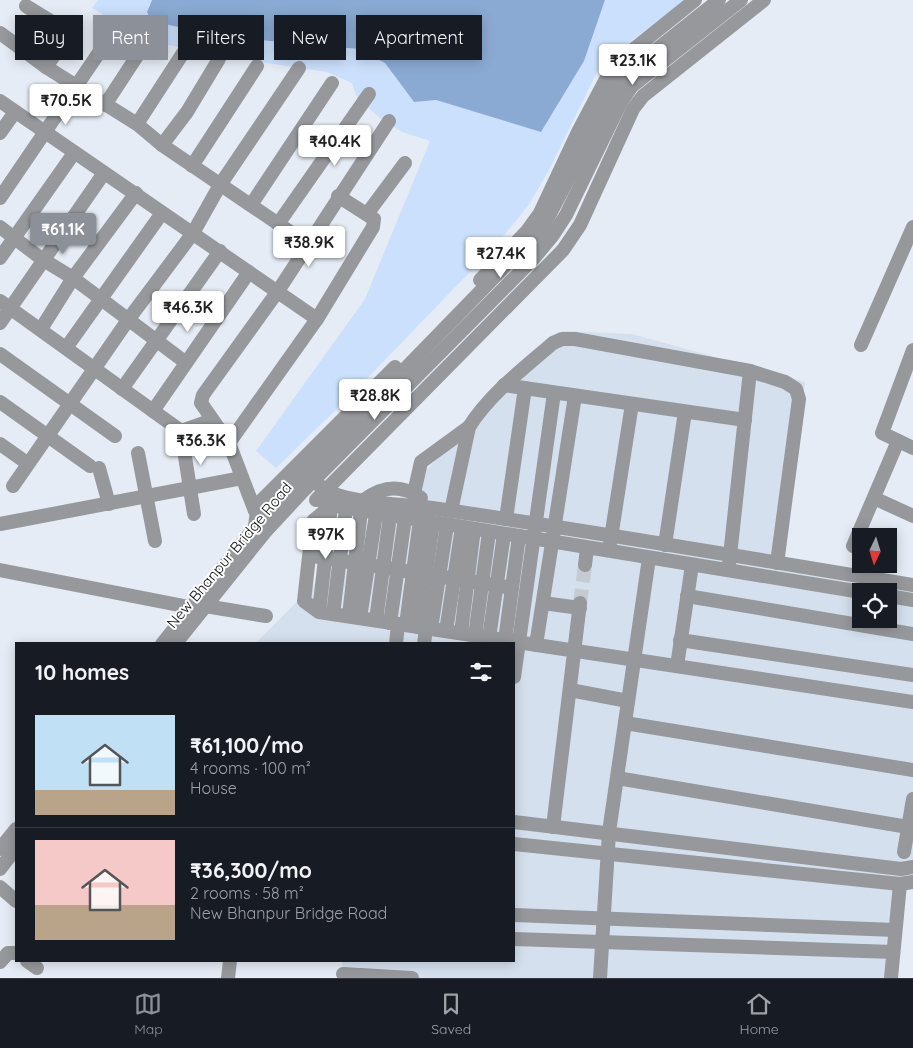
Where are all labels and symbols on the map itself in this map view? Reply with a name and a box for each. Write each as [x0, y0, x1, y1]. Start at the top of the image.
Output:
pin: ₹23.1K [592, 44, 674, 86]
pin: ₹70.5K [25, 84, 107, 126]
pin: ₹40.4K [294, 124, 376, 167]
pin: ₹61.1K [22, 212, 104, 255]
pin: ₹38.9K [268, 226, 350, 268]
pin: ₹27.4K [460, 236, 542, 279]
pin: ₹46.3K [147, 290, 229, 333]
pin: ₹28.8K [334, 378, 416, 421]
pin: ₹36.3K [160, 424, 242, 466]
street label: New Bhanpur Bridge Road [162, 478, 296, 632]
pin: ₹97K [296, 518, 356, 560]
north arrow [852, 528, 898, 572]

